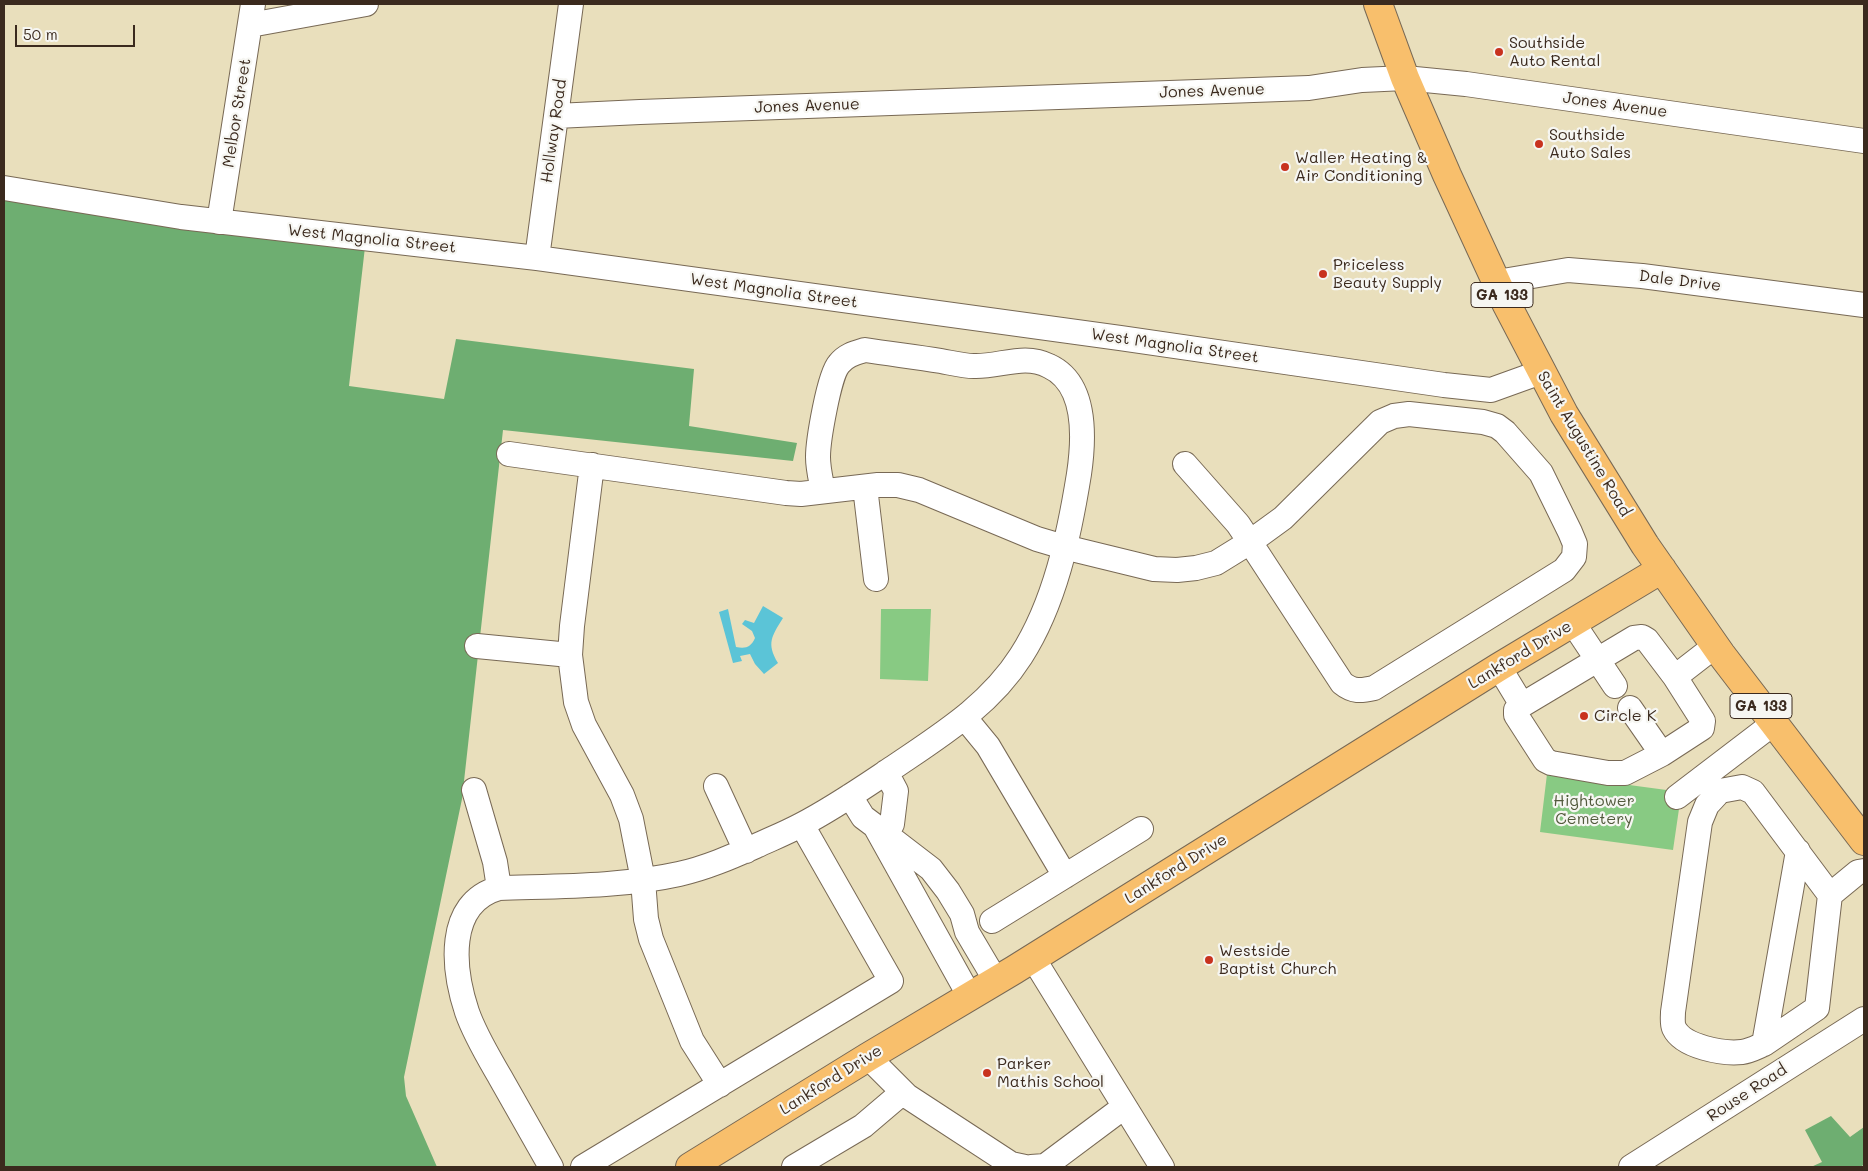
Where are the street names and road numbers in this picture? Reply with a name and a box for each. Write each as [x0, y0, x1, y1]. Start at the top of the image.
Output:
street label: Melbor Street [219, 57, 255, 169]
street label: Hollway Road [537, 78, 571, 184]
street label: Jones Avenue [1159, 80, 1265, 102]
street label: Jones Avenue [1562, 88, 1668, 122]
street label: Jones Avenue [754, 95, 860, 117]
street label: West Magnolia Street [287, 221, 457, 257]
street label: Dale Drive [1638, 266, 1722, 296]
street label: West Magnolia Street [689, 270, 859, 312]
road number: GA 133 [1471, 282, 1533, 308]
street label: West Magnolia Street [1090, 325, 1260, 367]
street label: Saint Augustine Road [1533, 368, 1635, 520]
street label: Lankford Drive [1465, 617, 1575, 693]
road number: GA 133 [1730, 694, 1792, 718]
street label: Lankford Drive [1121, 830, 1231, 908]
street label: Lankford Drive [776, 1041, 886, 1119]
street label: Rouse Road [1704, 1060, 1790, 1126]

